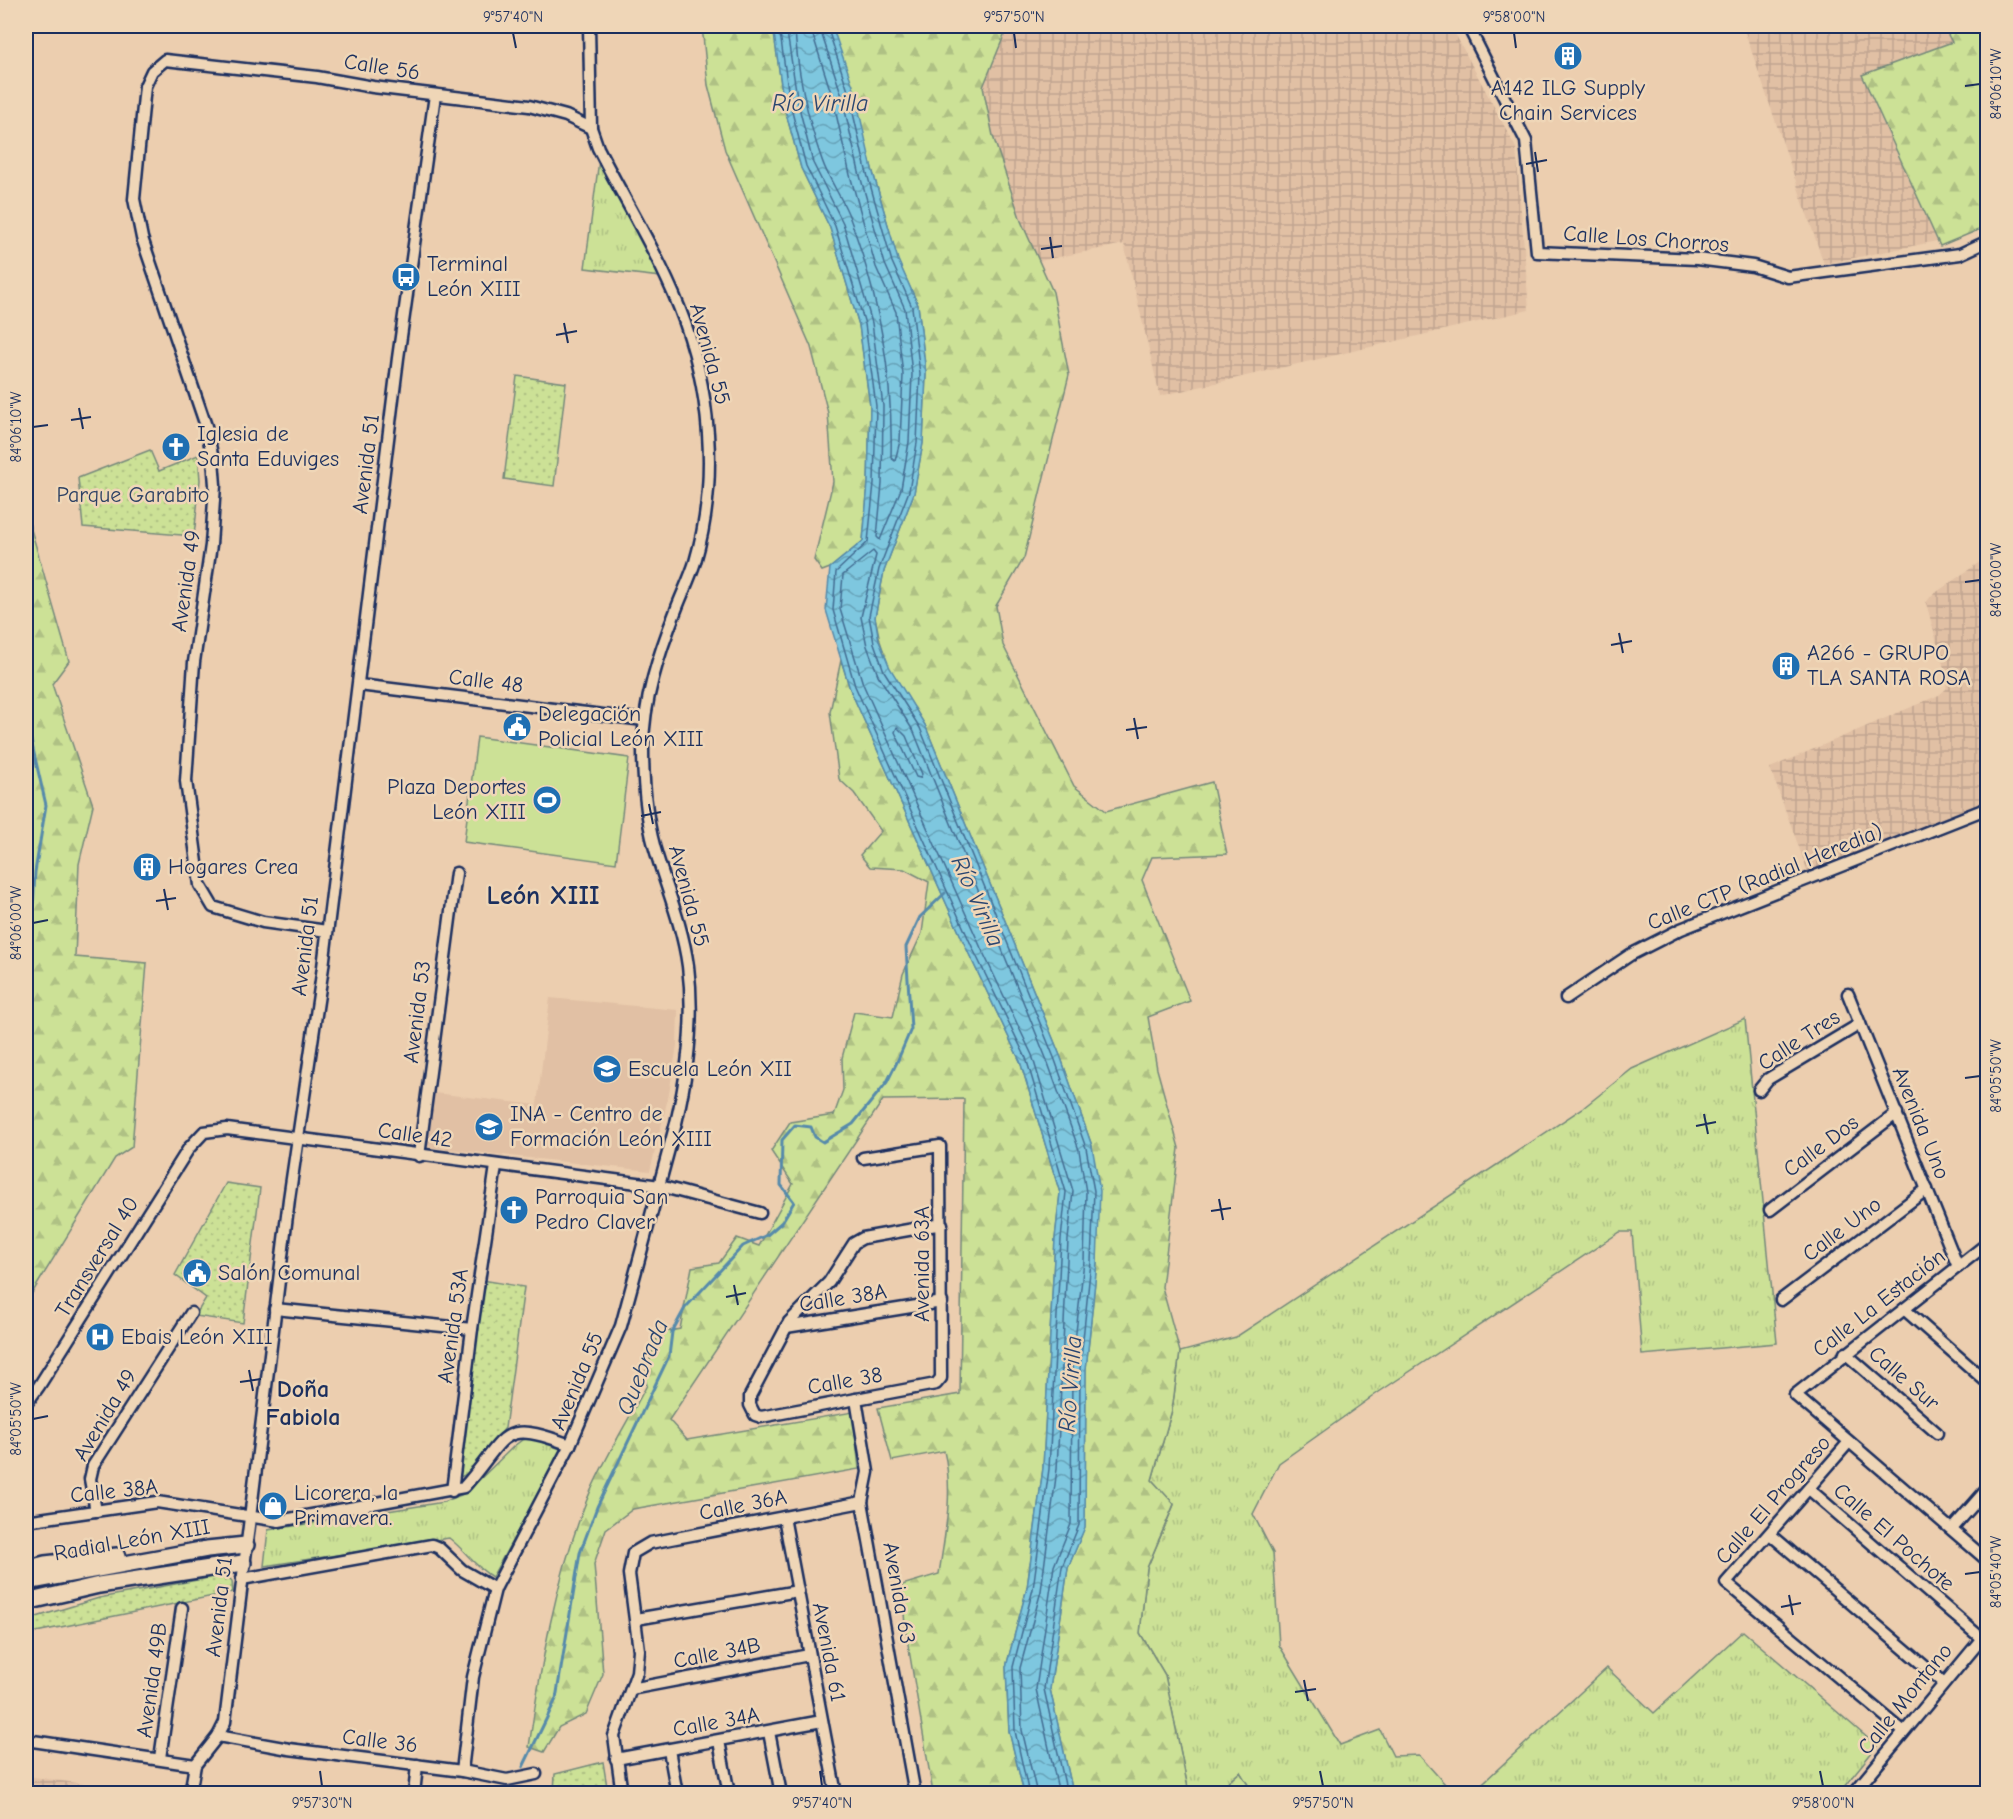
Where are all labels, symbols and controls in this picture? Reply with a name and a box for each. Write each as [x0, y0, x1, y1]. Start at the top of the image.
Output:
text: 9°57'40"N [483, 8, 543, 26]
text: 9°57'50"N [983, 8, 1045, 26]
text: 9°58'00"N [1483, 8, 1545, 26]
building icon: A142 ILG Supply Chain Services [1552, 40, 1584, 72]
street label: Calle 56 [342, 48, 422, 86]
text: 84°06'10"W [1987, 48, 2005, 120]
place label: A142 ILG Supply Chain Services [1491, 75, 1645, 126]
water label: Río Virilla [772, 89, 868, 117]
street label: Calle Los Chorros [1562, 220, 1730, 258]
place label: Terminal León XIII [427, 251, 521, 302]
bus stop icon: Terminal León XIII [390, 261, 422, 293]
street label: Avenida 55 [684, 300, 736, 408]
text: 84°06'10"W [7, 391, 25, 463]
street label: Avenida 51 [347, 412, 385, 516]
place label: Iglesia de Santa Eduviges [197, 421, 339, 472]
church icon: Iglesia de Santa Eduviges [160, 431, 192, 463]
park label: Parque Garabito [57, 482, 209, 508]
street label: Avenida 49 [166, 528, 206, 634]
text: 84°06'00"W [1987, 543, 2005, 617]
place label: A266 - GRUPO TLA SANTA ROSA [1807, 640, 1971, 691]
building icon: A266 - GRUPO TLA SANTA ROSA [1770, 650, 1802, 682]
street label: Calle 48 [447, 664, 525, 698]
place label: Delegación Policial León XIII [538, 701, 704, 752]
public building icon: Delegación Policial León XIII [501, 711, 533, 743]
place label: Plaza Deportes León XIII [387, 774, 526, 825]
sports icon: Plaza Deportes León XIII [531, 784, 563, 816]
street label: Calle CTP (Radial Heredia) [1644, 818, 1886, 936]
street label: Avenida 55 [663, 842, 715, 950]
building icon: Hogares Crea [131, 851, 163, 883]
water label: Río Virilla [946, 851, 1010, 951]
place label: Hogares Crea [168, 854, 299, 880]
district label: León XIII [487, 881, 599, 911]
text: 84°06'00"W [7, 886, 25, 960]
street label: Avenida 51 [286, 894, 324, 998]
street label: Avenida 53 [398, 959, 436, 1065]
street label: Calle Tres [1753, 1004, 1845, 1076]
text: 84°05'50"W [1987, 1039, 2005, 1113]
school or university icon: Escuela León XII [591, 1053, 623, 1085]
place label: Escuela León XII [628, 1056, 792, 1082]
street label: Avenida Uno [1887, 1063, 1955, 1183]
place label: INA - Centro de Formación León XIII [510, 1101, 712, 1152]
street label: Calle Dos [1778, 1109, 1864, 1183]
school or university icon: INA - Centro de Formación León XIII [473, 1111, 505, 1143]
street label: Calle 42 [376, 1117, 454, 1153]
place label: Parroquia San Pedro Claver [535, 1184, 668, 1235]
street label: Calle Uno [1797, 1191, 1887, 1267]
street label: Transversal 40 [50, 1192, 144, 1322]
church icon: Parroquia San Pedro Claver [498, 1194, 530, 1226]
street label: Avenida 63A [909, 1206, 935, 1322]
street label: Calle La Estación [1808, 1243, 1950, 1363]
public building icon: Salón Comunal [181, 1257, 213, 1289]
place label: Salón Comunal [218, 1260, 360, 1286]
street label: Avenida 53A [432, 1267, 474, 1385]
street label: Calle 38A [797, 1278, 889, 1318]
water label: Quebrada [610, 1315, 674, 1419]
hospital icon: Ebais León XIII [84, 1321, 116, 1353]
place label: Ebais León XIII [121, 1324, 273, 1350]
street label: Avenida 55 [545, 1328, 609, 1434]
water label: Río Virilla [1053, 1335, 1087, 1433]
street label: Calle Sur [1863, 1340, 1945, 1416]
street label: Calle 38 [806, 1362, 884, 1400]
street label: Avenida 49 [67, 1364, 143, 1466]
district label: Doña Fabiola [266, 1375, 340, 1431]
text: 84°05'50"W [7, 1382, 25, 1456]
street label: Calle El Progreso [1710, 1430, 1836, 1570]
street label: Calle 38A [69, 1473, 159, 1509]
street label: Calle El Pochote [1828, 1477, 1960, 1597]
place label: Licorera, la Primavera. [294, 1480, 398, 1531]
street label: Calle 36A [697, 1484, 789, 1526]
shop icon: Licorera, la Primavera. [257, 1490, 289, 1522]
street label: Radial León XIII [52, 1513, 212, 1567]
text: 84°05'40"W [1987, 1536, 2005, 1608]
street label: Avenida 63 [877, 1540, 921, 1646]
street label: Avenida 51 [200, 1555, 238, 1659]
street label: Avenida 61 [807, 1600, 851, 1704]
street label: Avenida 49B [131, 1621, 173, 1739]
street label: Calle 34B [671, 1632, 763, 1674]
street label: Calle Montano [1852, 1638, 1958, 1760]
street label: Calle 34A [671, 1702, 762, 1742]
street label: Calle 36 [341, 1723, 419, 1759]
text: 9°57'30"N [292, 1794, 352, 1812]
text: 9°57'40"N [792, 1794, 852, 1812]
text: 9°57'50"N [1292, 1794, 1354, 1812]
text: 9°58'00"N [1792, 1794, 1854, 1812]

